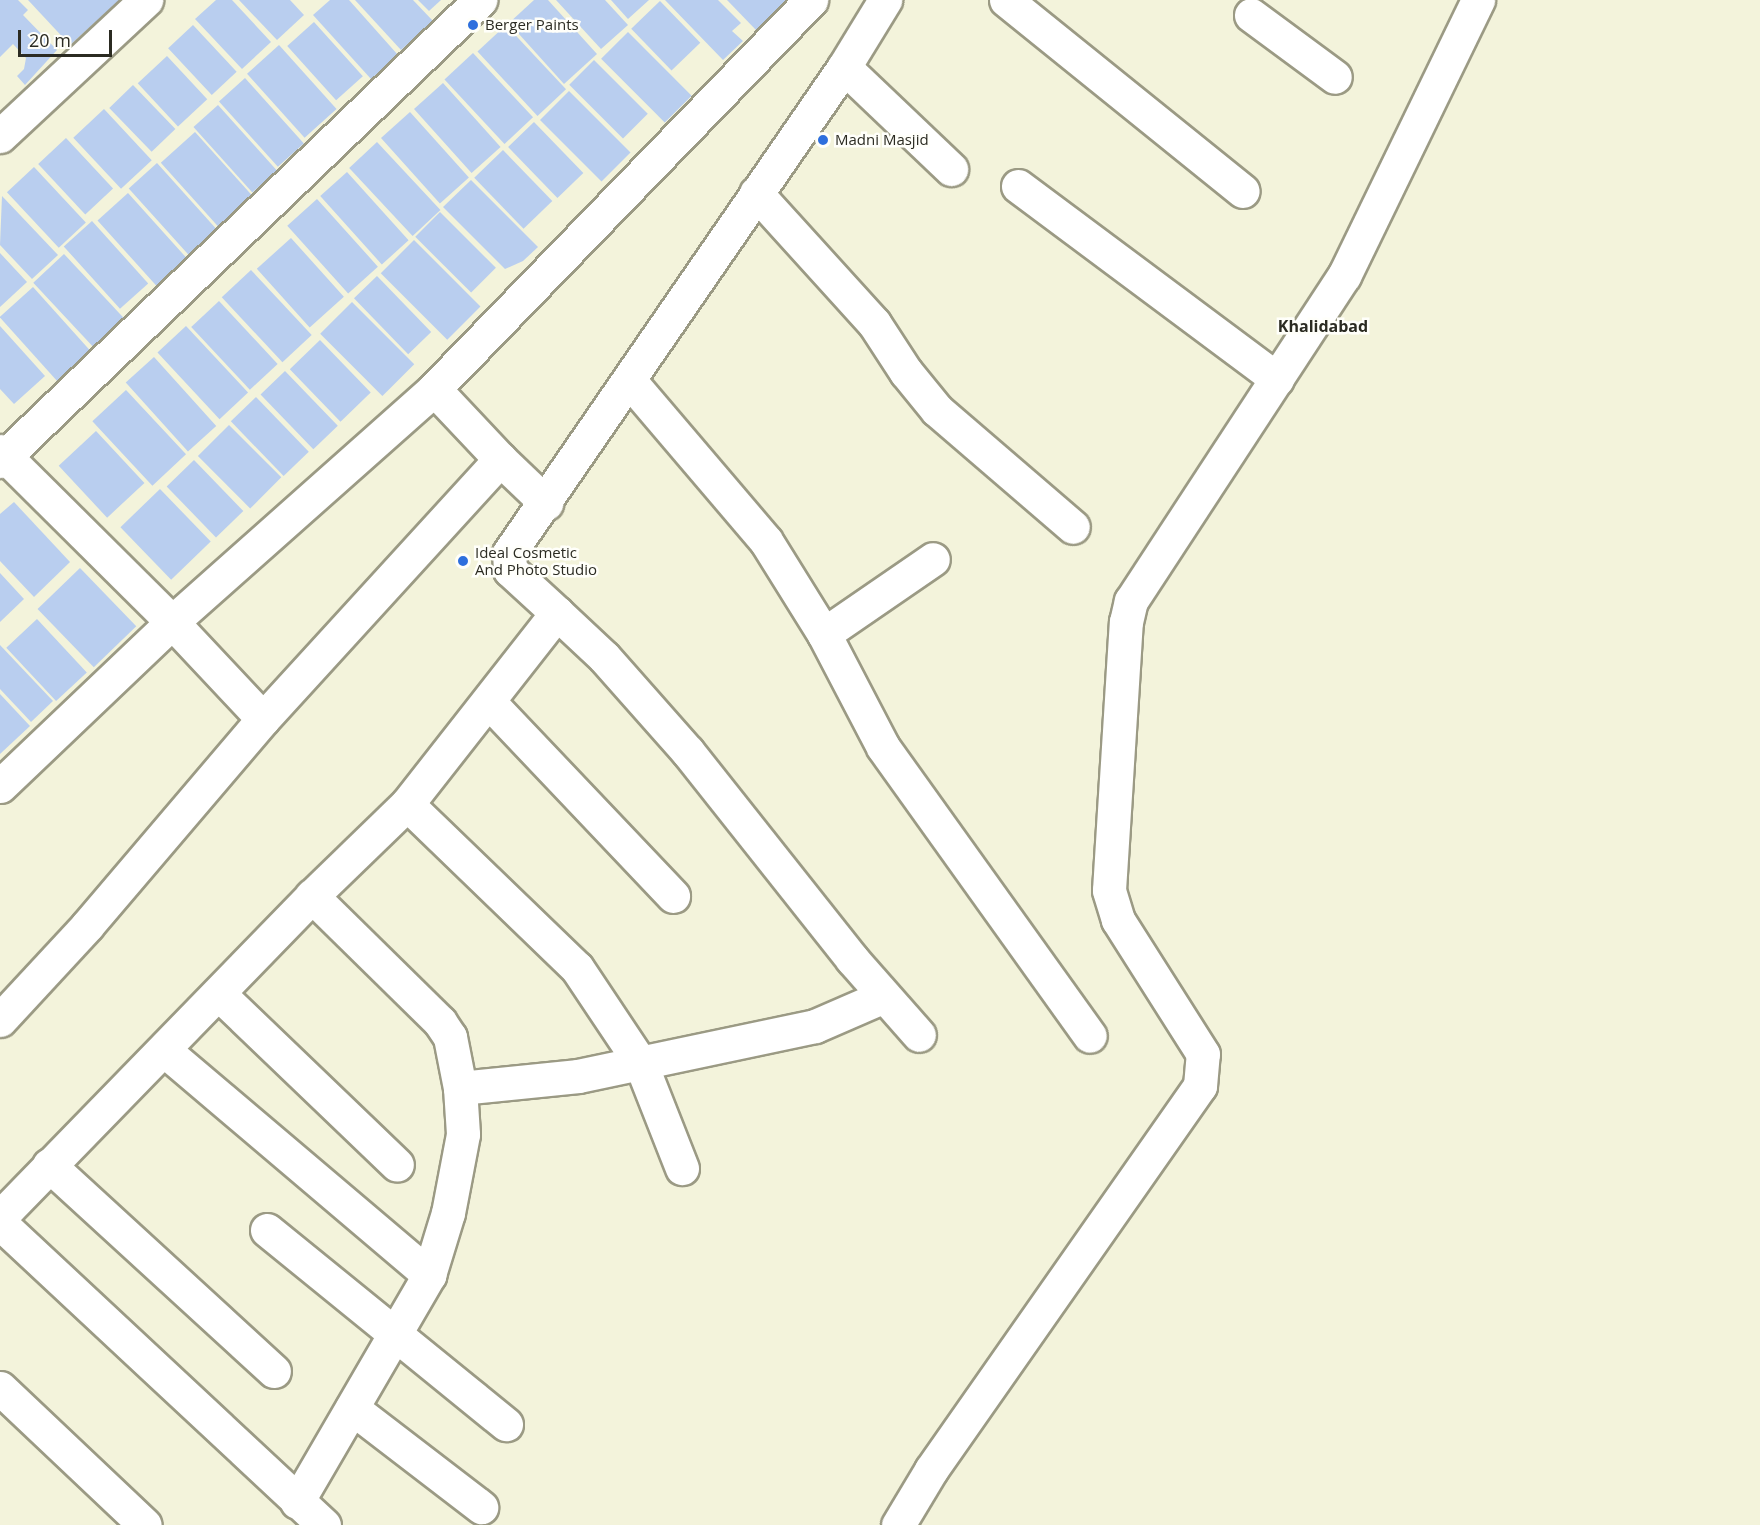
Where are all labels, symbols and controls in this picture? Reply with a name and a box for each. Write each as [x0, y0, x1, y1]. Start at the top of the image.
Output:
place label: Berger Paints [485, 16, 579, 34]
scale bar [21, 18, 116, 56]
marker: Berger Paints [466, 18, 480, 32]
text: 20 m [29, 28, 71, 52]
place label: Madni Masjid [835, 131, 929, 149]
marker: Madni Masjid [816, 133, 830, 147]
district label: Khalidabad [1278, 316, 1368, 336]
place label: Ideal Cosmetic And Photo Studio [475, 543, 597, 578]
marker: Ideal Cosmetic And Photo Studio [456, 554, 470, 568]

